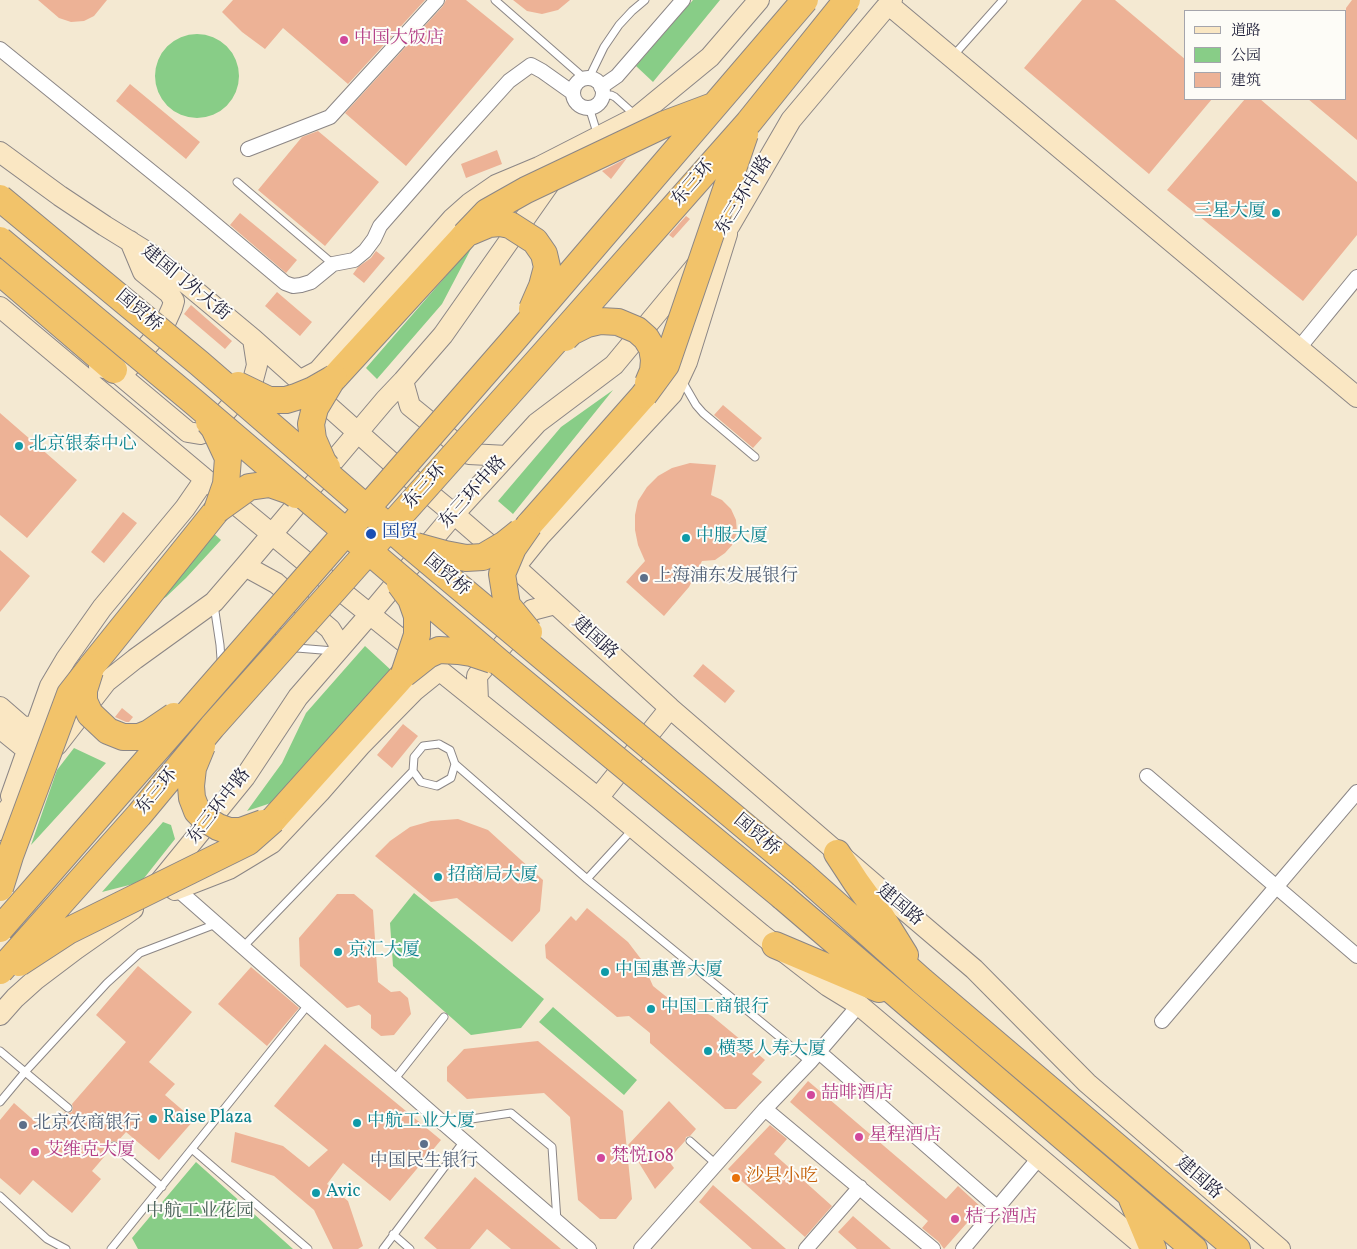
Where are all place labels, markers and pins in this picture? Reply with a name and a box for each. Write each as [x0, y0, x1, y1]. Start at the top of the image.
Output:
place label: 中国大饭店 [354, 29, 444, 51]
marker: 中国大饭店 [338, 34, 350, 46]
place label: 三星大厦 [1194, 202, 1266, 224]
marker: 三星大厦 [1270, 207, 1282, 219]
place label: 北京银泰中心 [29, 435, 137, 457]
marker: 北京银泰中心 [13, 440, 25, 452]
place label: 国贸 [382, 523, 418, 545]
marker: 国贸 [364, 527, 378, 541]
place label: 中服大厦 [696, 527, 768, 549]
marker: 中服大厦 [680, 532, 692, 544]
place label: 上海浦东发展银行 [654, 567, 798, 589]
marker: 上海浦东发展银行 [638, 572, 650, 584]
place label: 招商局大厦 [448, 866, 538, 888]
marker: 招商局大厦 [432, 871, 444, 883]
place label: 京汇大厦 [348, 941, 420, 963]
marker: 京汇大厦 [332, 946, 344, 958]
place label: 中国惠普大厦 [615, 961, 723, 983]
marker: 中国惠普大厦 [599, 966, 611, 978]
place label: 中国工商银行 [661, 998, 769, 1020]
marker: 中国工商银行 [645, 1003, 657, 1015]
place label: 横琴人寿大厦 [718, 1040, 826, 1062]
marker: 横琴人寿大厦 [702, 1045, 714, 1057]
place label: 喆啡酒店 [821, 1084, 893, 1106]
marker: 喆啡酒店 [805, 1089, 817, 1101]
place label: Raise Plaza [163, 1108, 252, 1130]
place label: 中航工业大厦 [367, 1112, 475, 1134]
marker: Raise Plaza [147, 1113, 159, 1125]
place label: 北京农商银行 [33, 1114, 141, 1136]
marker: 中航工业大厦 [351, 1117, 363, 1129]
marker: 北京农商银行 [17, 1119, 29, 1131]
place label: 星程酒店 [869, 1126, 941, 1148]
marker: 星程酒店 [853, 1131, 865, 1143]
marker: 中国民生银行 [418, 1138, 430, 1150]
place label: 艾维克大厦 [45, 1141, 135, 1163]
marker: 艾维克大厦 [29, 1146, 41, 1158]
place label: 梵悦108 [611, 1147, 674, 1169]
place label: 中国民生银行 [370, 1152, 478, 1174]
marker: 梵悦108 [595, 1152, 607, 1164]
place label: 沙县小吃 [746, 1167, 818, 1189]
marker: 沙县小吃 [730, 1172, 742, 1184]
place label: Avic [326, 1182, 361, 1204]
marker: Avic [310, 1187, 322, 1199]
place label: 桔子酒店 [965, 1208, 1037, 1230]
marker: 桔子酒店 [949, 1213, 961, 1225]

